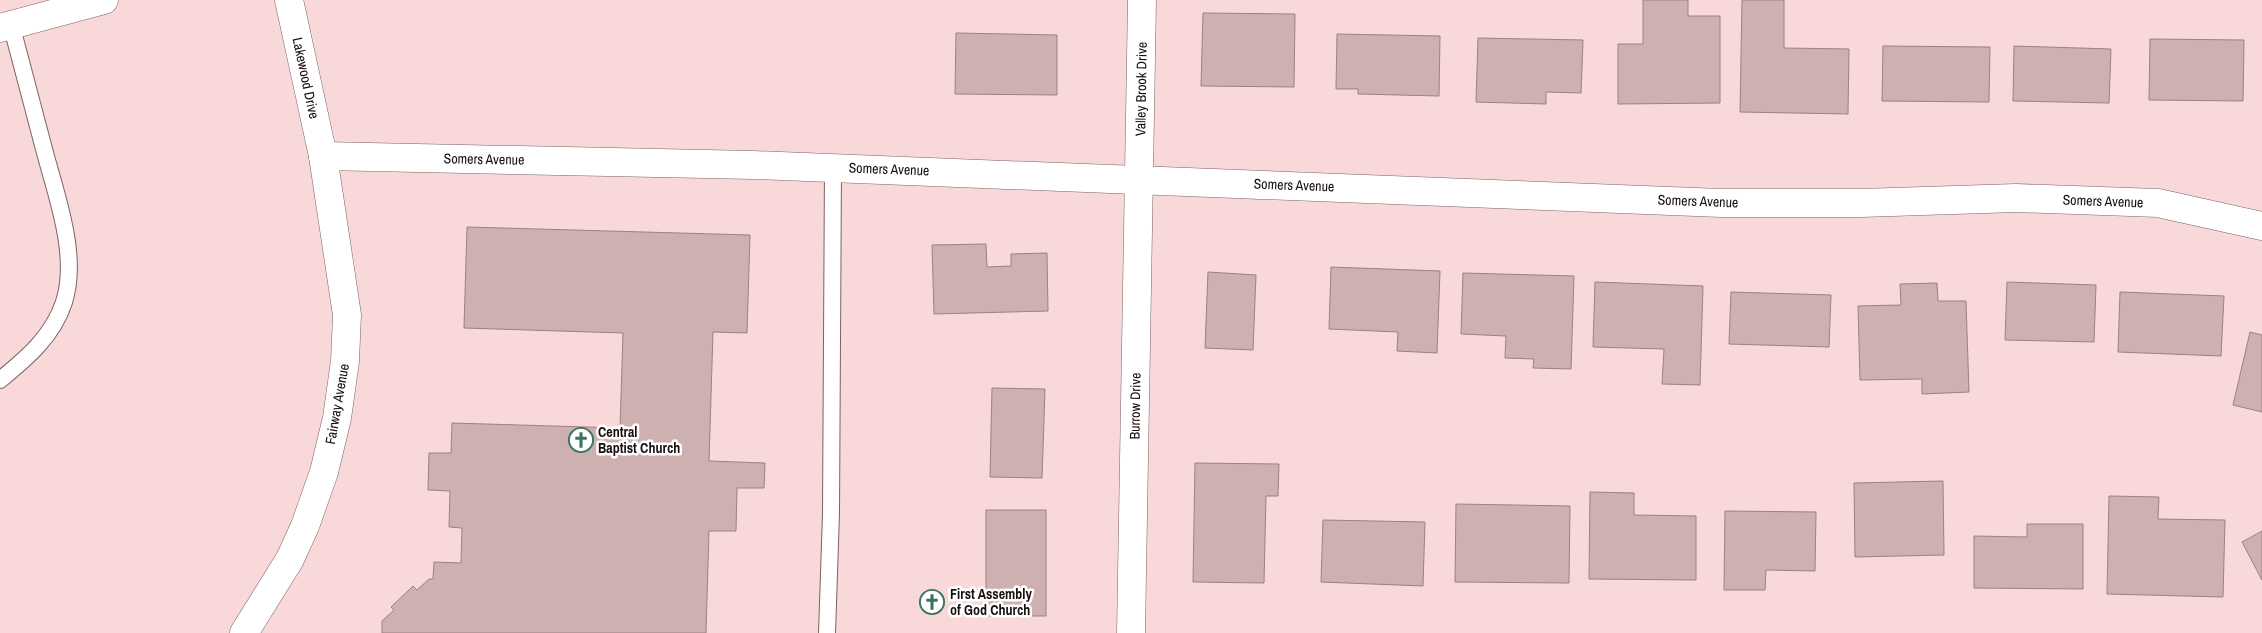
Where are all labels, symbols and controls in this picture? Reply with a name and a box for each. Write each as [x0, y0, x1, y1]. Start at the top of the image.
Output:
street label: Lakewood Drive [289, 36, 323, 120]
street label: Valley Brook Drive [1131, 42, 1151, 136]
street label: Somers Avenue [443, 149, 525, 169]
street label: Somers Avenue [848, 159, 930, 179]
street label: Somers Avenue [1253, 175, 1335, 195]
street label: Somers Avenue [1657, 191, 1739, 211]
street label: Somers Avenue [2062, 191, 2144, 211]
street label: Fairway Avenue [321, 362, 353, 446]
street label: Burrow Drive [1125, 372, 1145, 440]
place label: Central Baptist Church [598, 423, 680, 457]
church icon: Central Baptist Church [568, 427, 594, 453]
place label: First Assembly of God Church [950, 585, 1033, 619]
church icon: First Assembly of God Church [919, 589, 945, 615]

